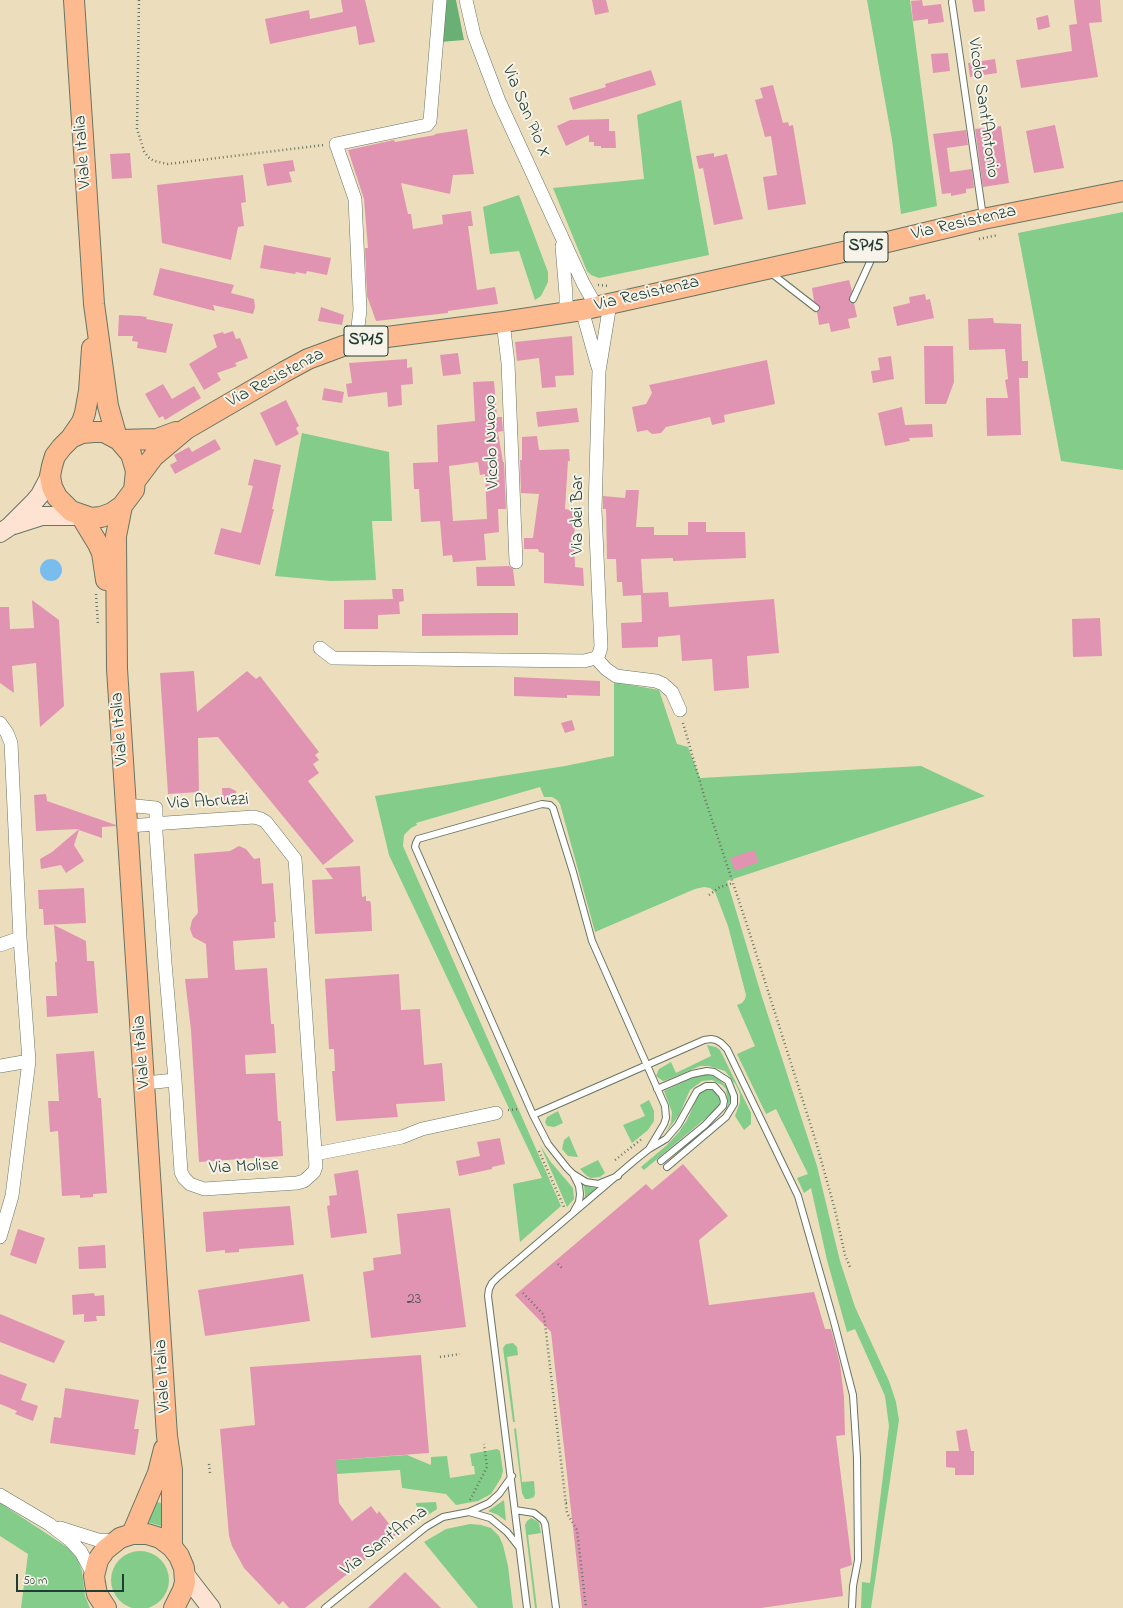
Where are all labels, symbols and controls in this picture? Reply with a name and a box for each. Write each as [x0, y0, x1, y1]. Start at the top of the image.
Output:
street label: Vicolo Sant'Antonio [961, 37, 1003, 179]
street label: Via San Pio X [496, 63, 554, 161]
street label: Viale Italia [71, 114, 97, 190]
street label: Via Resistenza [910, 201, 1018, 247]
road number: SP15 [844, 232, 888, 262]
street label: Via Resistenza [593, 272, 701, 318]
road number: SP15 [344, 326, 388, 356]
street label: Via Resistenza [224, 344, 328, 414]
street label: Vicolo Nuovo [481, 394, 505, 490]
street label: Via dei Bar [568, 475, 590, 555]
street label: Viale Italia [108, 691, 134, 767]
street label: Via Abruzzi [167, 790, 249, 816]
street label: Viale Italia [130, 1014, 156, 1090]
street label: Via Molise [208, 1155, 280, 1181]
house number: 23 [407, 1290, 421, 1310]
street label: Viale Italia [151, 1339, 177, 1413]
street label: Via Sant'Anna [337, 1502, 433, 1582]
scale bar [18, 1566, 126, 1592]
text: 50 m [23, 1572, 47, 1590]

